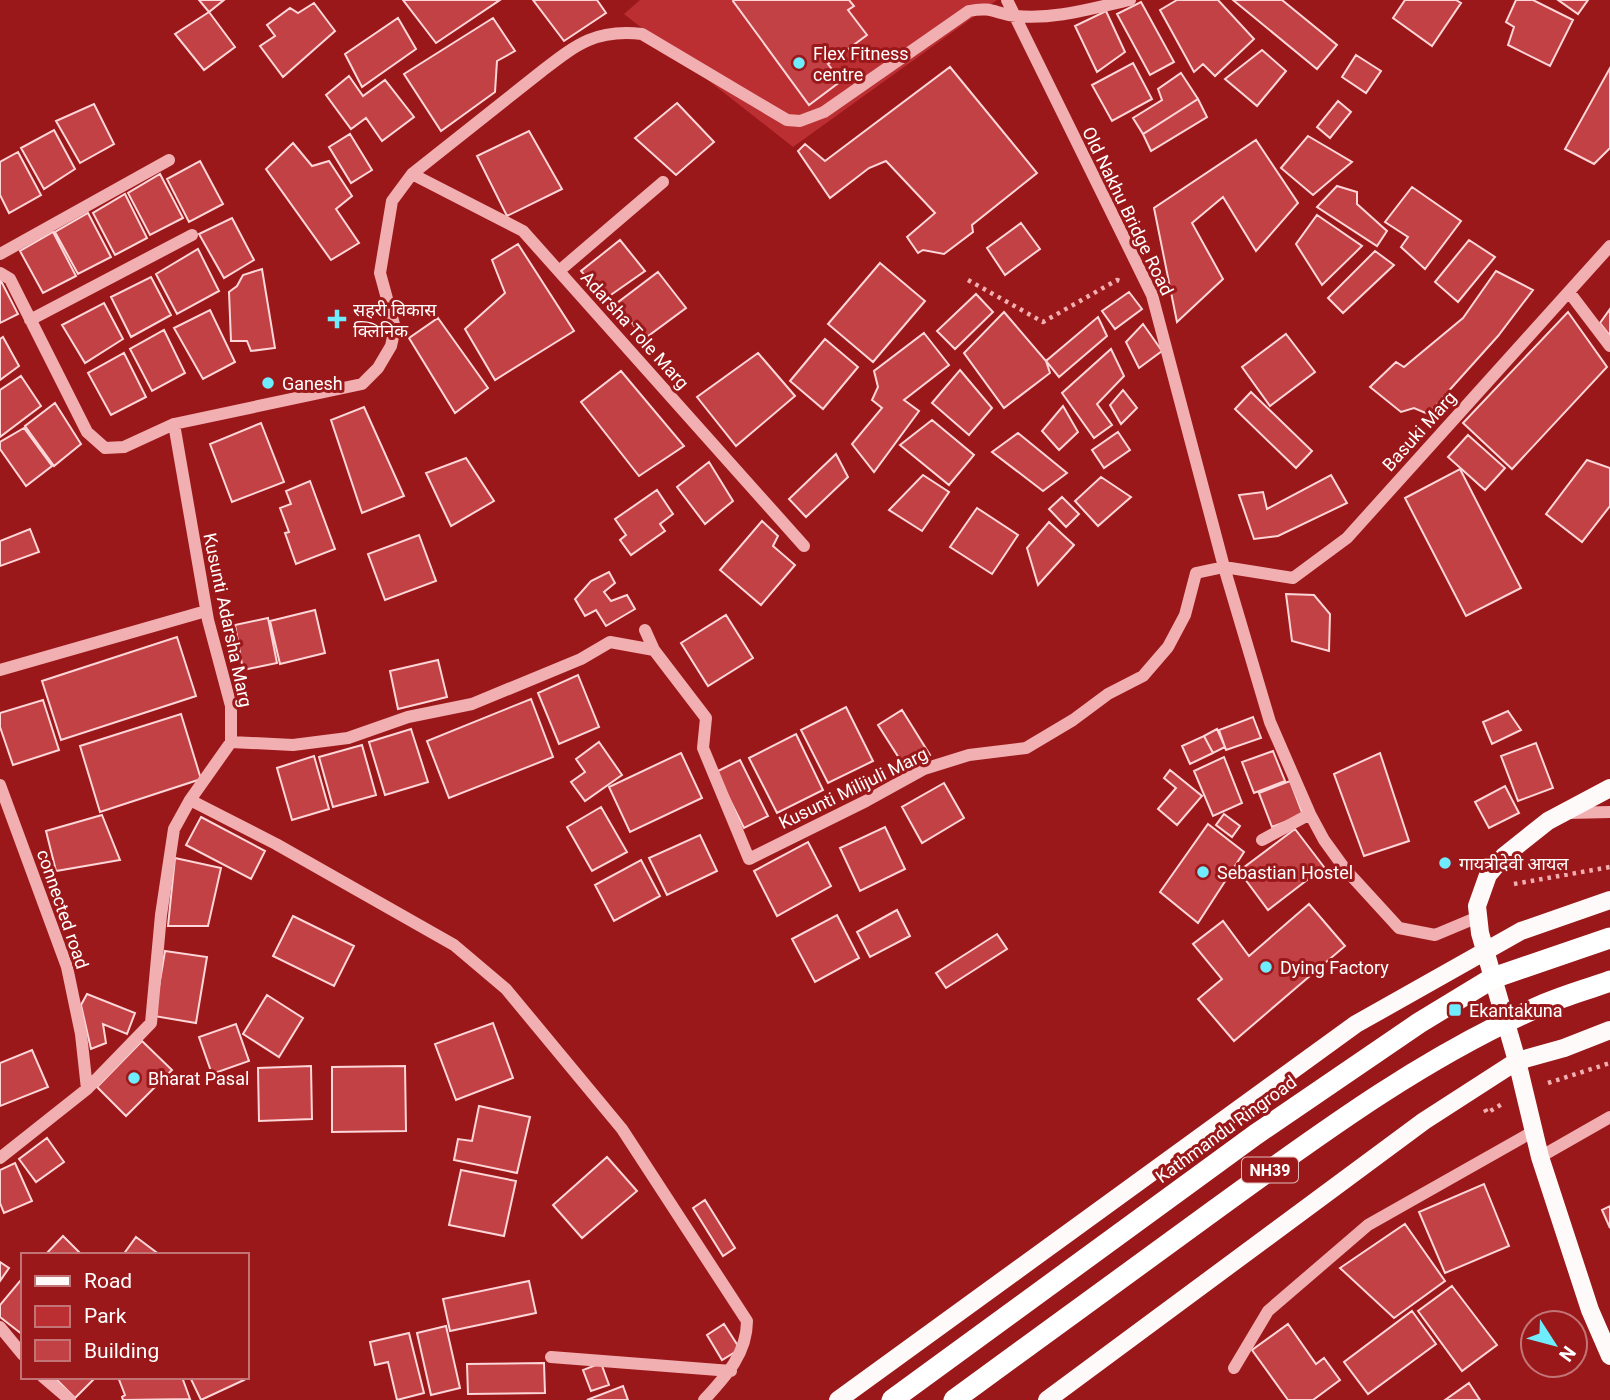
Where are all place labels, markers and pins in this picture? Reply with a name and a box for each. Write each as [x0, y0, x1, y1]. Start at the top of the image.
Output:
place label: Flex Fitness centre [813, 43, 909, 85]
marker: Flex Fitness centre [791, 55, 807, 71]
place label: सहरी विकास क्लिनिक [353, 299, 437, 341]
marker: सहरी विकास क्लिनिक [327, 309, 347, 329]
place label: Ganesh [282, 373, 343, 394]
marker: Ganesh [260, 375, 276, 391]
place label: गायत्रीदेवी आयल [1459, 853, 1569, 874]
marker: गायत्रीदेवी आयल [1437, 855, 1453, 871]
place label: Sebastian Hostel [1217, 862, 1353, 883]
marker: Sebastian Hostel [1195, 864, 1211, 880]
place label: Dying Factory [1280, 957, 1389, 978]
marker: Dying Factory [1258, 959, 1274, 975]
place label: Ekantakuna [1469, 1000, 1563, 1021]
marker: Ekantakuna [1447, 1002, 1463, 1018]
place label: Bharat Pasal [148, 1068, 249, 1089]
marker: Bharat Pasal [126, 1070, 142, 1086]

